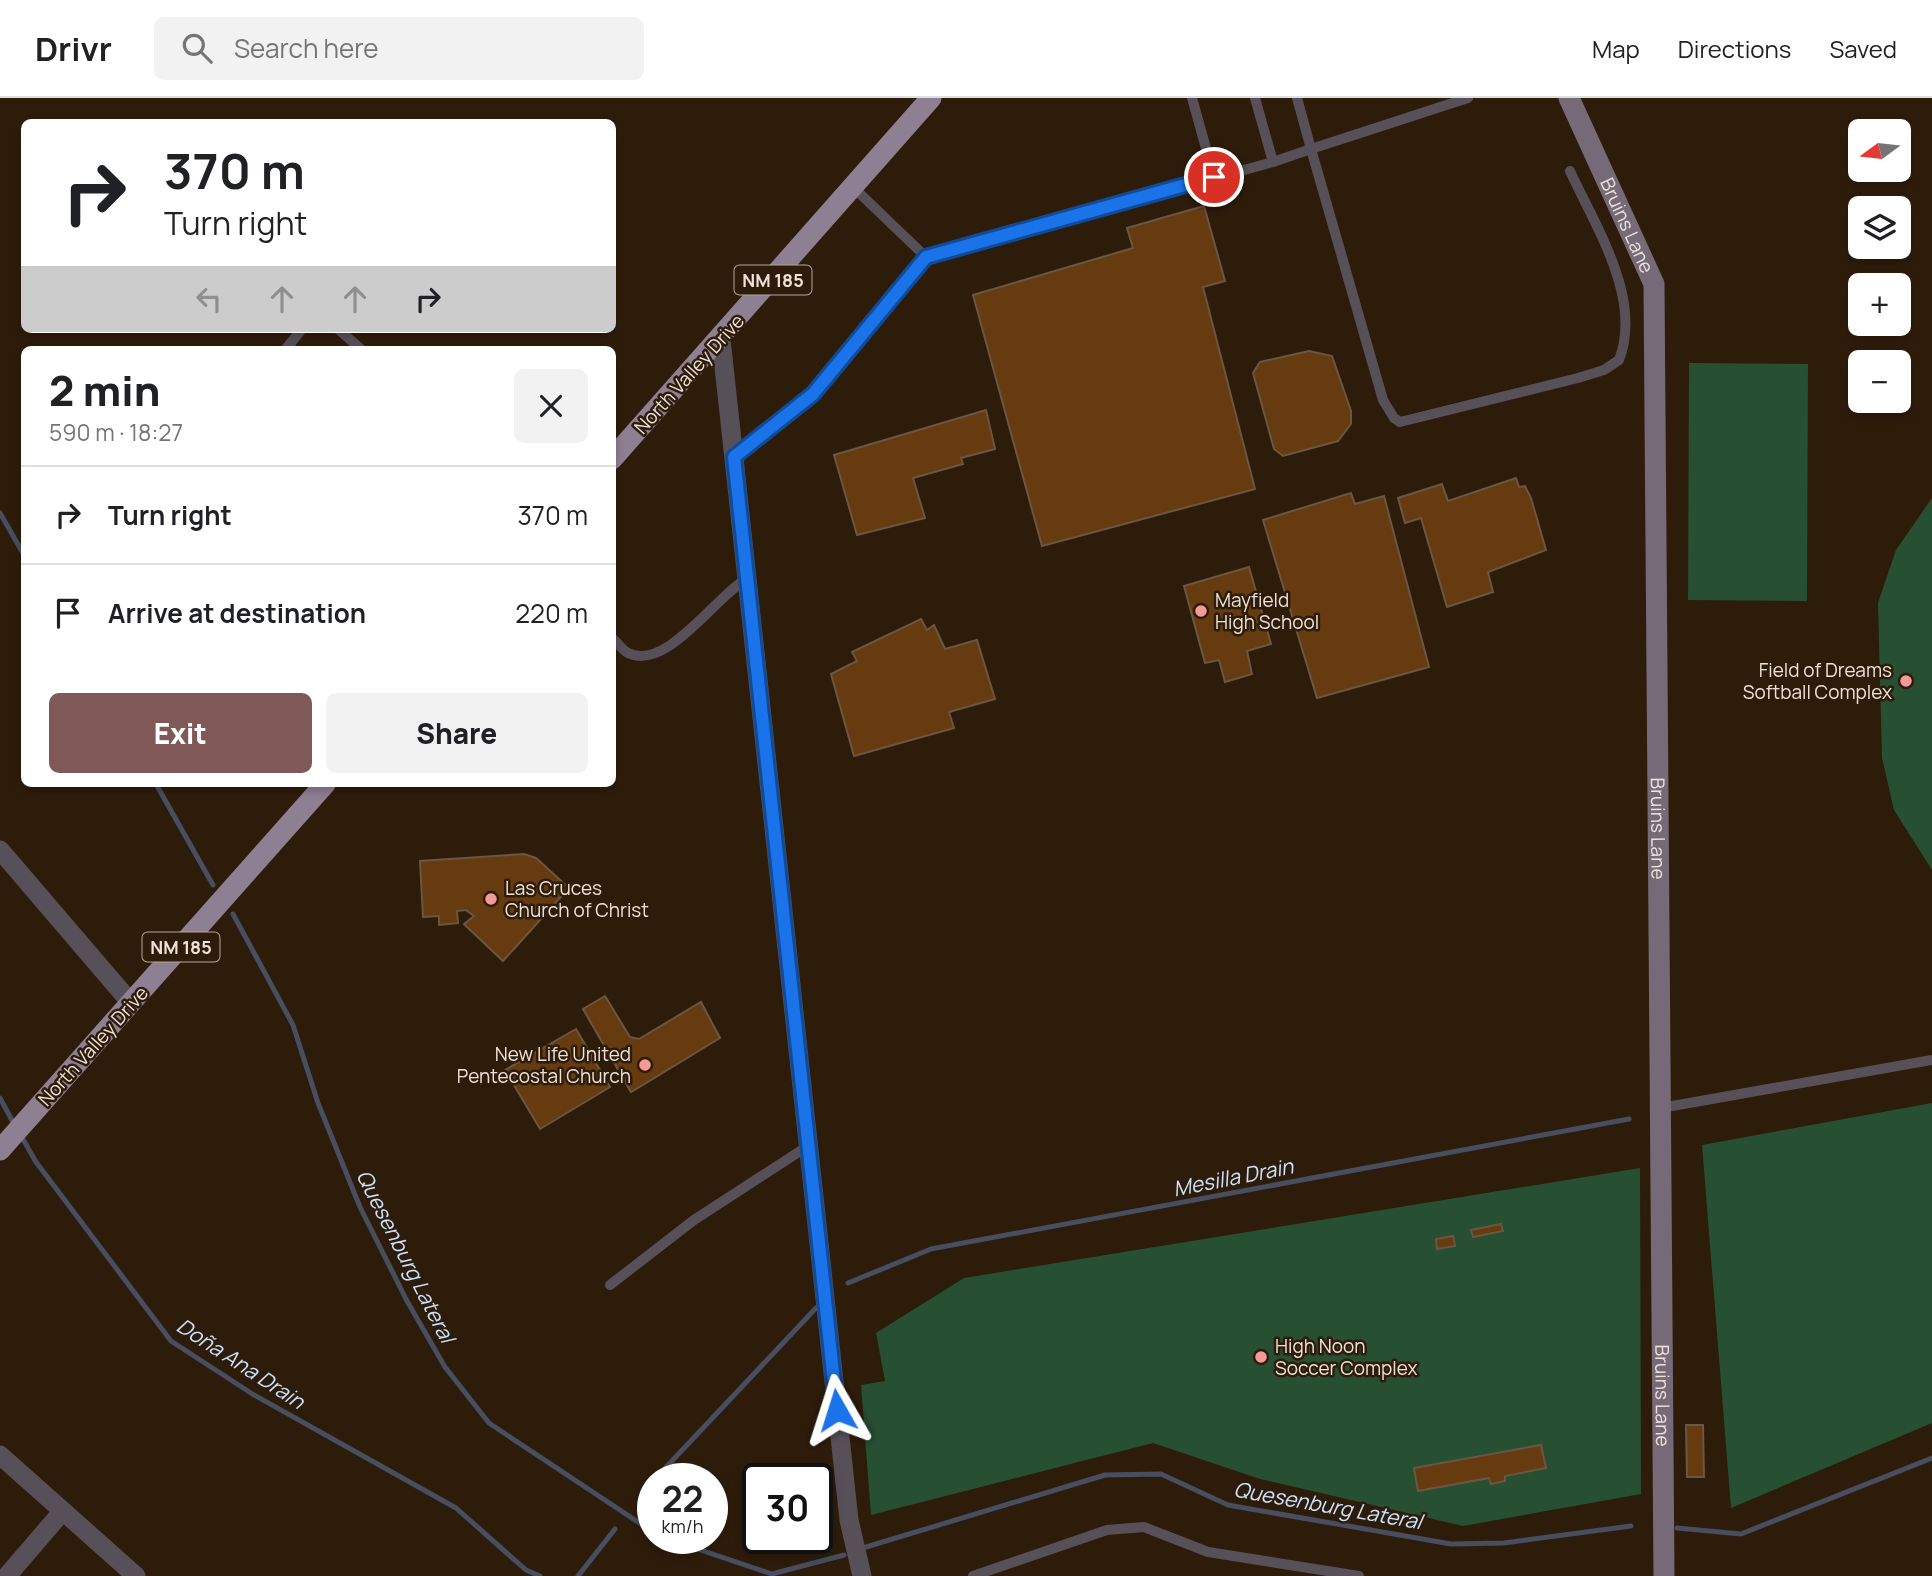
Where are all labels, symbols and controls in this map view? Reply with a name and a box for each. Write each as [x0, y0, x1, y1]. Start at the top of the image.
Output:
search box [154, 17, 644, 80]
text: Drivr [35, 26, 112, 71]
icon: search [178, 29, 216, 67]
text: Search here [234, 30, 378, 66]
text: Map [1592, 32, 1640, 65]
text: Directions [1678, 32, 1791, 65]
text: Saved [1829, 32, 1897, 65]
north arrow [1848, 119, 1911, 182]
map controls [1848, 119, 1911, 413]
text: 370 m [164, 137, 305, 204]
icon: right [49, 147, 140, 238]
pin [1184, 147, 1244, 207]
icon: arrive [1195, 158, 1233, 196]
street label: Bruins Lane [1594, 174, 1660, 277]
button: layers [1848, 196, 1911, 259]
text: Turn right [164, 201, 307, 245]
road number: NM 185 [734, 266, 812, 294]
button: + [1848, 273, 1911, 336]
icon: left [190, 280, 228, 318]
icon: ahead [263, 280, 301, 318]
icon: ahead [336, 280, 374, 318]
icon: right [409, 280, 447, 318]
street label: North Valley Drive [628, 308, 750, 440]
button: − [1848, 350, 1911, 413]
text: 2 min [49, 361, 160, 419]
button: close [514, 369, 588, 443]
text: 590 m · 18:27 [49, 416, 183, 448]
icon: right [49, 496, 87, 534]
text: Turn right [108, 497, 232, 533]
text: 370 m [517, 497, 588, 533]
place label: Mayfield High School [1215, 587, 1319, 635]
icon: arrive [49, 594, 87, 632]
text: Arrive at destination [108, 595, 366, 631]
text: 220 m [515, 595, 588, 631]
marker: Mayfield High School [1193, 603, 1209, 619]
place label: Field of Dreams Softball Complex [1743, 657, 1892, 705]
marker: Field of Dreams Softball Complex [1898, 673, 1914, 689]
button: Exit [49, 693, 312, 773]
button: Share [326, 693, 588, 773]
street label: Bruins Lane [1645, 777, 1672, 880]
place label: Las Cruces Church of Christ [505, 875, 649, 923]
marker: Las Cruces Church of Christ [483, 891, 499, 907]
road number: NM 185 [142, 932, 220, 962]
street label: North Valley Drive [32, 980, 154, 1112]
place label: New Life United Pentecostal Church [457, 1041, 631, 1089]
marker: New Life United Pentecostal Church [637, 1057, 653, 1073]
water label: Mesilla Drain [1171, 1151, 1297, 1202]
water label: Quesenburg Lateral [350, 1165, 463, 1350]
water label: Doña Ana Drain [172, 1311, 311, 1416]
place label: High Noon Soccer Complex [1275, 1333, 1418, 1381]
street label: Bruins Lane [1649, 1344, 1676, 1447]
marker: High Noon Soccer Complex [1253, 1349, 1269, 1365]
position arrow [800, 1373, 874, 1447]
speed limit sign: 30 [742, 1463, 833, 1554]
text: 22 [662, 1475, 703, 1523]
water label: Quesenburg Lateral [1232, 1475, 1427, 1536]
text: km/h [662, 1514, 703, 1538]

